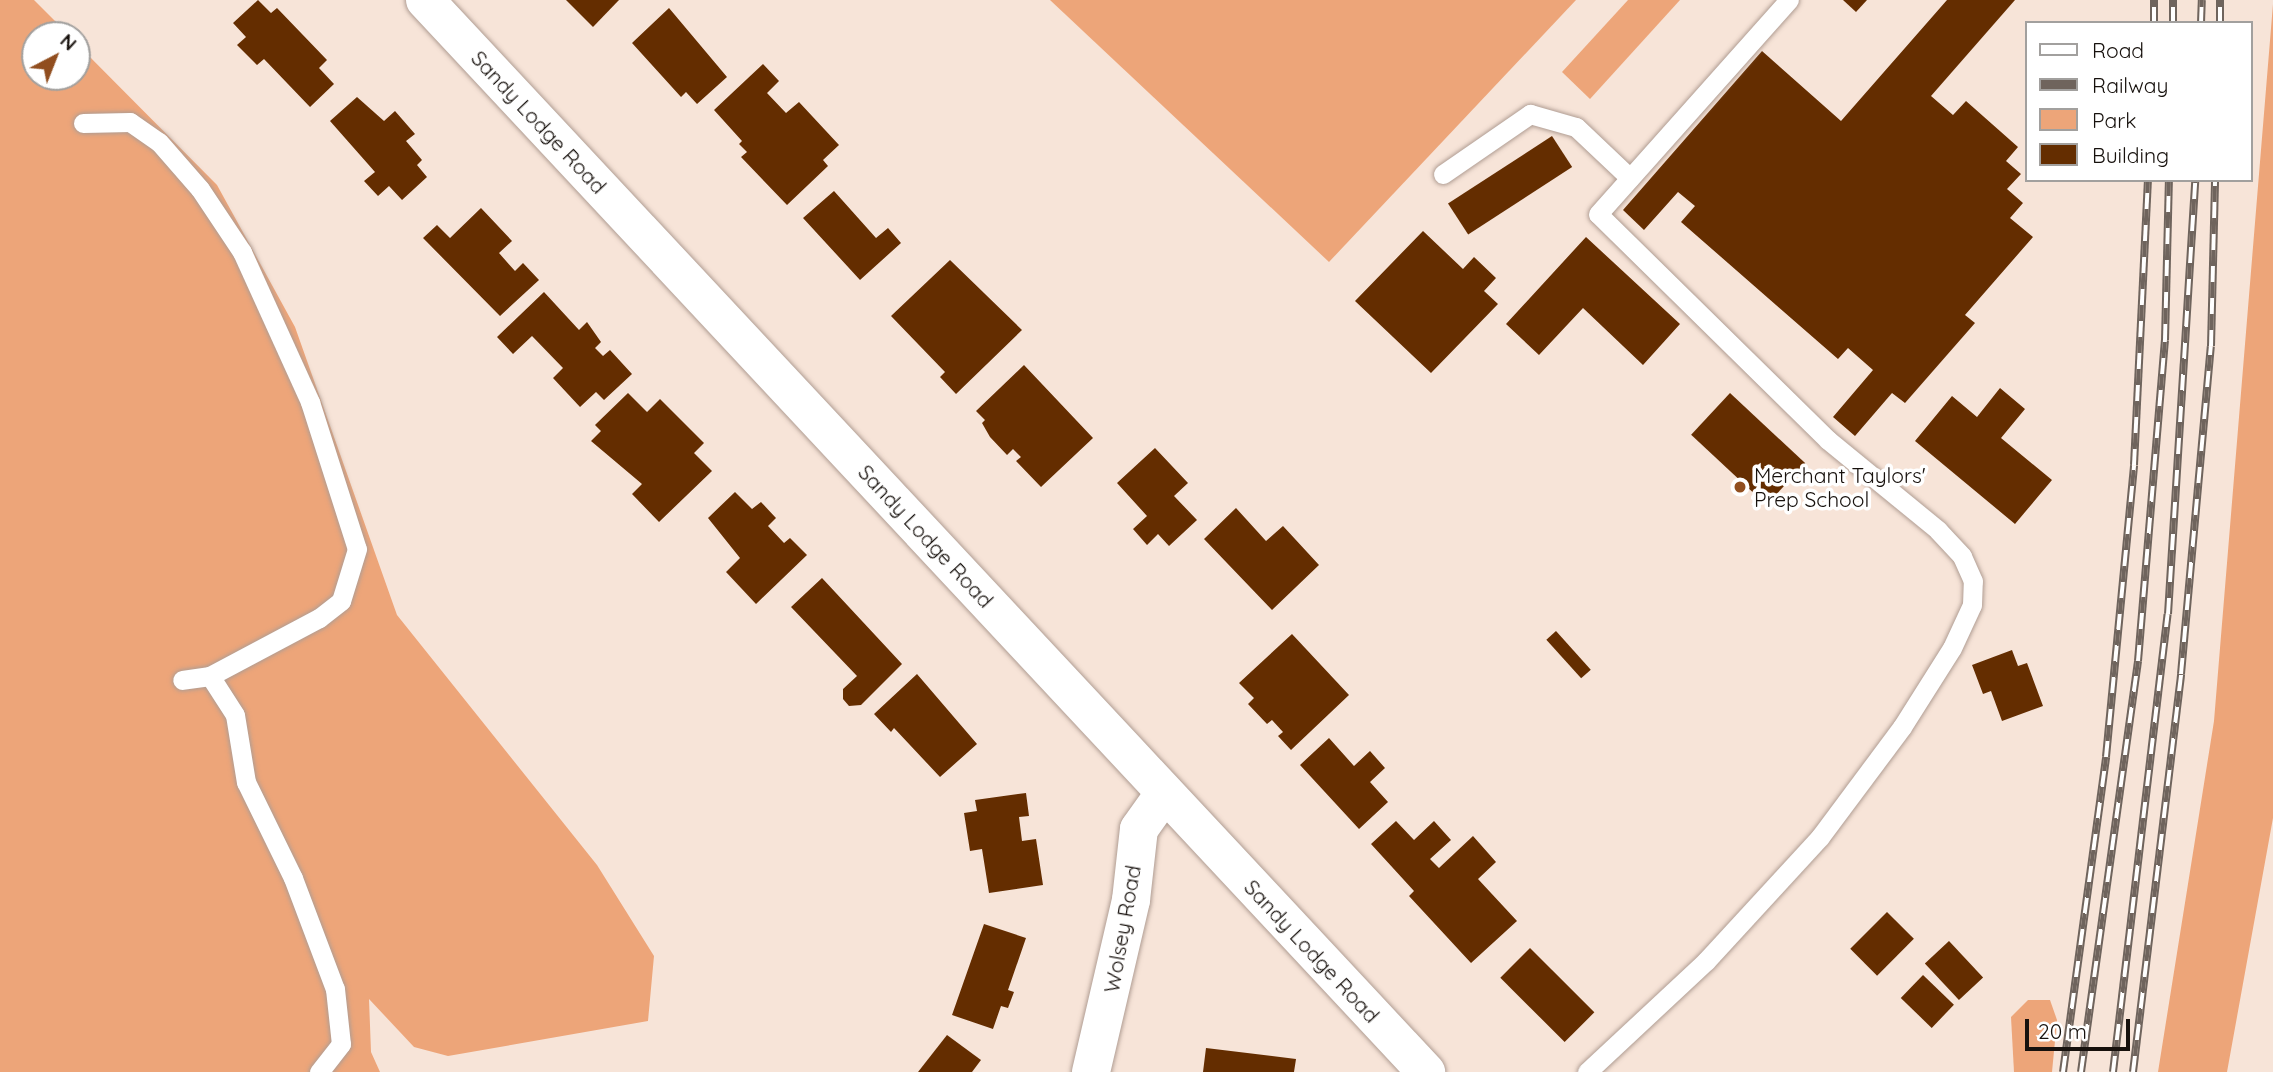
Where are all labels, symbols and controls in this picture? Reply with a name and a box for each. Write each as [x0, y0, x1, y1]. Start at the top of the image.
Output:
north arrow [21, 21, 91, 91]
legend [2024, 21, 2252, 182]
text: N [55, 28, 82, 55]
text: Road [2092, 37, 2144, 63]
street label: Sandy Lodge Road [466, 45, 612, 199]
text: Railway [2092, 72, 2168, 98]
text: Park [2092, 107, 2136, 133]
text: Building [2092, 142, 2169, 168]
street label: Sandy Lodge Road [853, 459, 999, 613]
place label: Merchant Taylors' Prep School [1754, 462, 1926, 512]
marker: Merchant Taylors' Prep School [1732, 479, 1748, 495]
street label: Wolsey Road [1098, 863, 1146, 995]
street label: Sandy Lodge Road [1239, 874, 1385, 1028]
scale bar [2028, 1006, 2133, 1050]
text: 20 m [2038, 1018, 2087, 1044]

